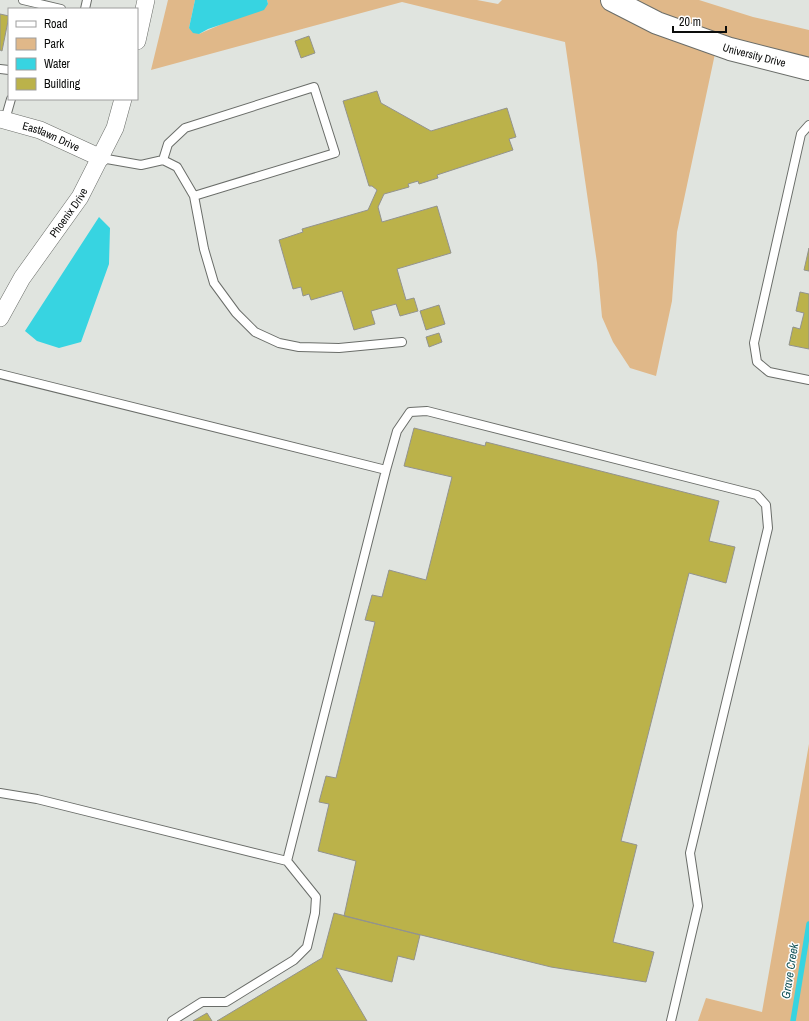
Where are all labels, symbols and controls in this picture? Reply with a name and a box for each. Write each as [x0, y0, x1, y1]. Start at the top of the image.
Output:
legend [8, 8, 138, 100]
scale bar [673, 8, 726, 34]
text: 20 m [679, 14, 701, 30]
text: Road [44, 16, 68, 32]
text: Park [44, 36, 64, 52]
street label: University Drive [721, 40, 787, 70]
text: Water [44, 56, 71, 72]
text: Building [44, 76, 81, 92]
street label: Eastlawn Drive [21, 119, 82, 154]
street label: Phoenix Drive [46, 185, 90, 240]
water label: Grave Creek [778, 941, 802, 1000]

